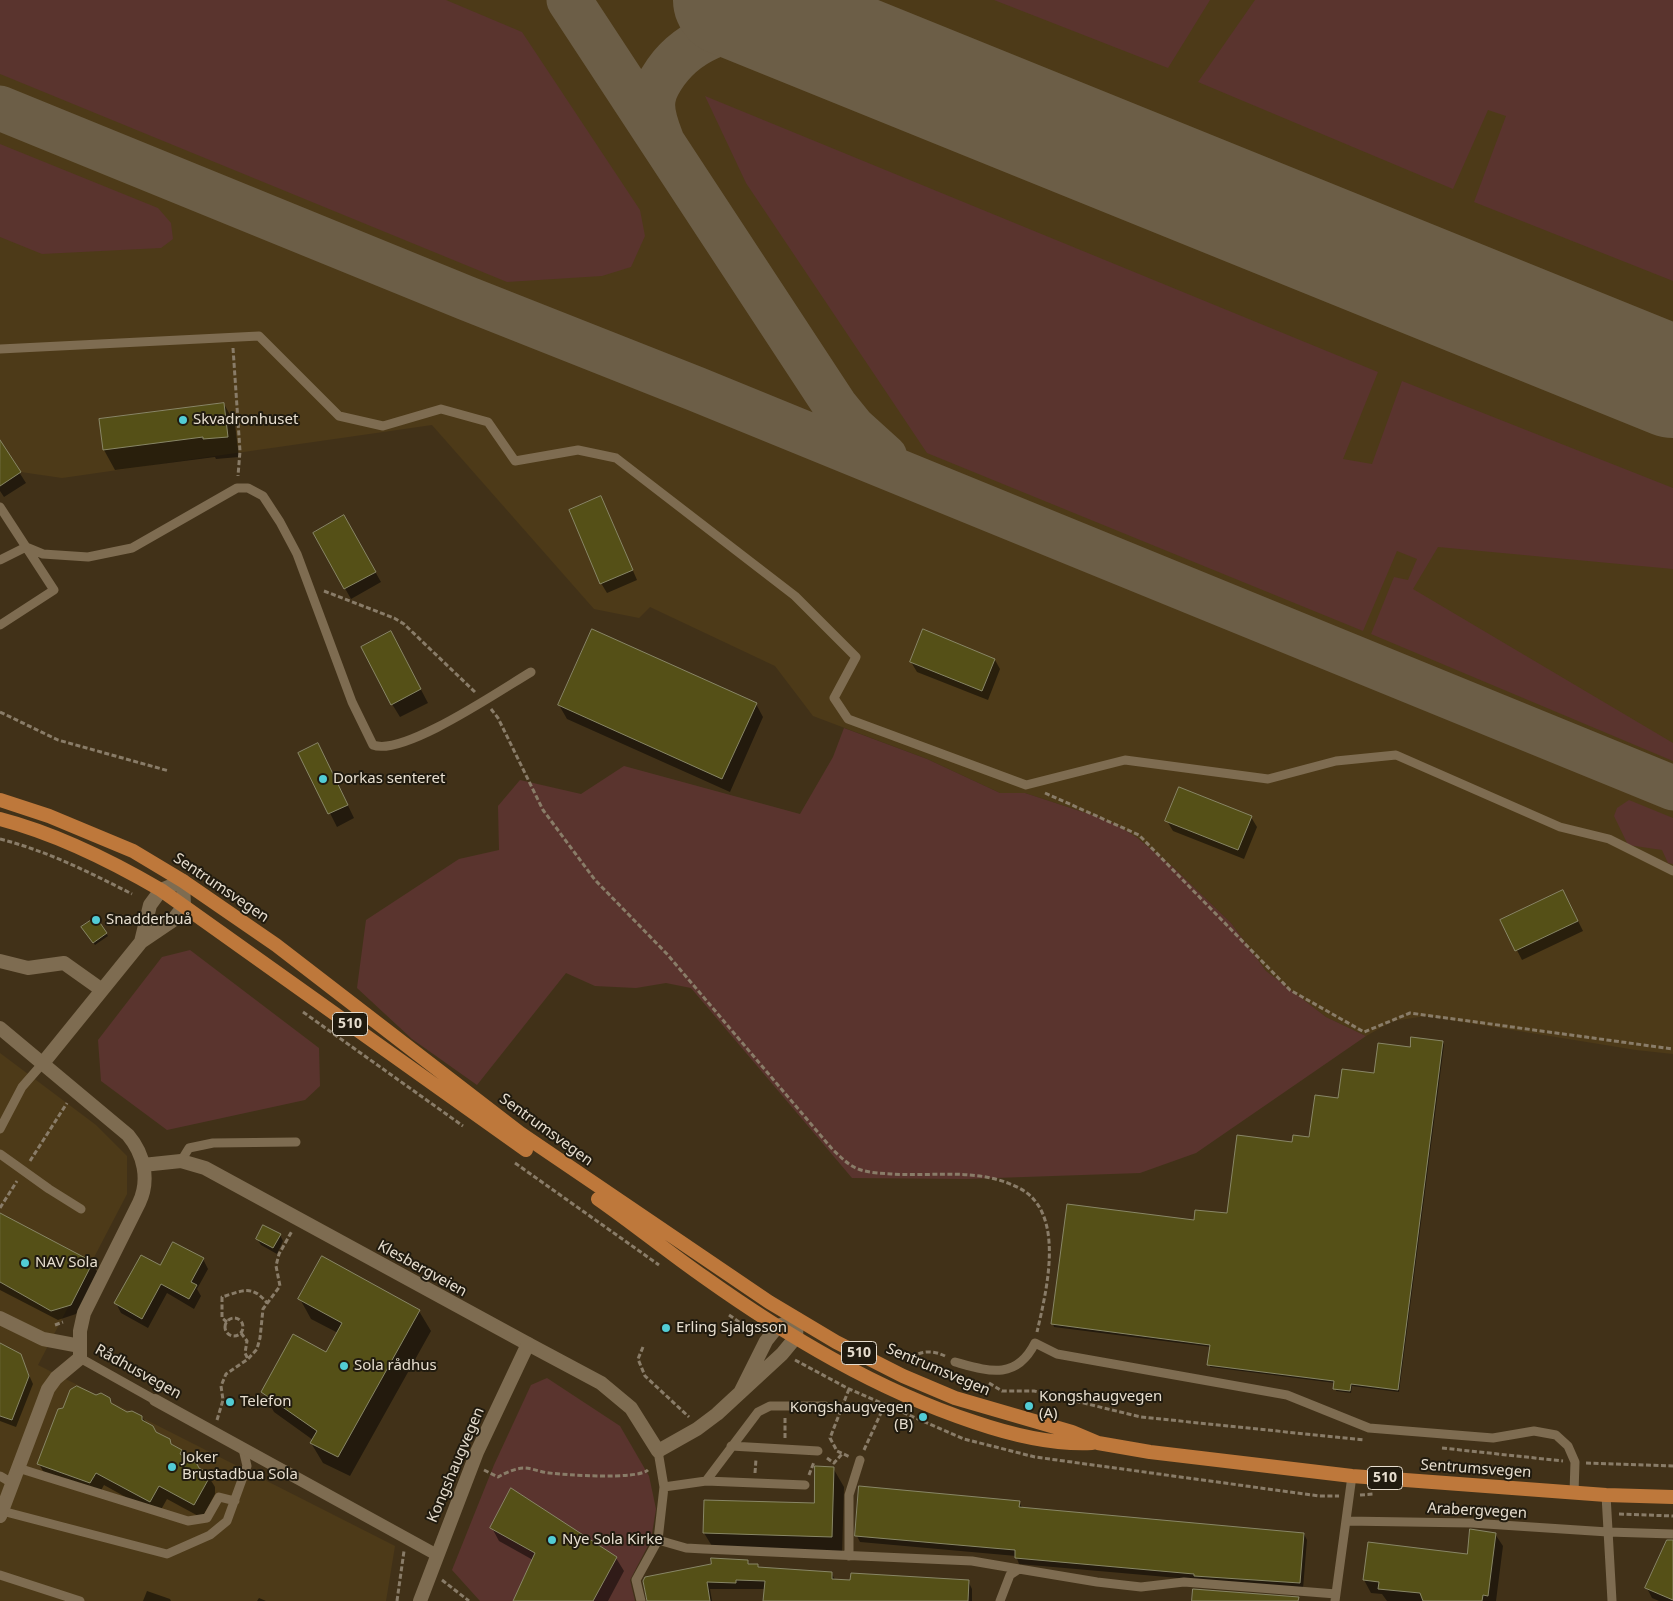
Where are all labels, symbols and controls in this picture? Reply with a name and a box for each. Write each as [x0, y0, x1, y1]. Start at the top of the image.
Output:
place label: Skvadronhuset [193, 411, 298, 429]
marker: Skvadronhuset [177, 414, 189, 426]
place label: Dorkas senteret [333, 770, 445, 788]
marker: Dorkas senteret [317, 773, 329, 785]
street label: Sentrumsvegen [170, 849, 272, 927]
place label: Snadderbuå [106, 911, 192, 929]
marker: Snadderbuå [90, 914, 102, 926]
road number: 510 [332, 1012, 368, 1036]
street label: Sentrumsvegen [496, 1090, 596, 1170]
street label: Klesbergveien [374, 1237, 470, 1301]
place label: NAV Sola [35, 1254, 98, 1272]
marker: NAV Sola [19, 1257, 31, 1269]
place label: Erling Sjalgsson [676, 1319, 787, 1337]
marker: Erling Sjalgsson [660, 1322, 672, 1334]
street label: Sentrumsvegen [883, 1340, 993, 1400]
street label: Rådhusvegen [92, 1341, 184, 1403]
road number: 510 [842, 1342, 876, 1365]
place label: Sola rådhus [354, 1357, 437, 1375]
marker: Sola rådhus [338, 1360, 350, 1372]
place label: Kongshaugvegen (A) [1039, 1388, 1162, 1423]
place label: Telefon [240, 1393, 292, 1411]
marker: Telefon [224, 1396, 236, 1408]
place label: Kongshaugvegen (B) [790, 1399, 913, 1434]
marker: Kongshaugvegen (A) [1023, 1400, 1035, 1412]
street label: Kongshaugvegen [424, 1405, 488, 1525]
marker: Kongshaugvegen (B) [917, 1411, 929, 1423]
place label: Joker Brustadbua Sola [182, 1449, 298, 1484]
street label: Sentrumsvegen [1420, 1456, 1532, 1482]
marker: Joker Brustadbua Sola [166, 1461, 178, 1473]
road number: 510 [1368, 1466, 1402, 1490]
street label: Arabergvegen [1427, 1499, 1527, 1523]
place label: Nye Sola Kirke [562, 1531, 663, 1549]
marker: Nye Sola Kirke [546, 1534, 558, 1546]

